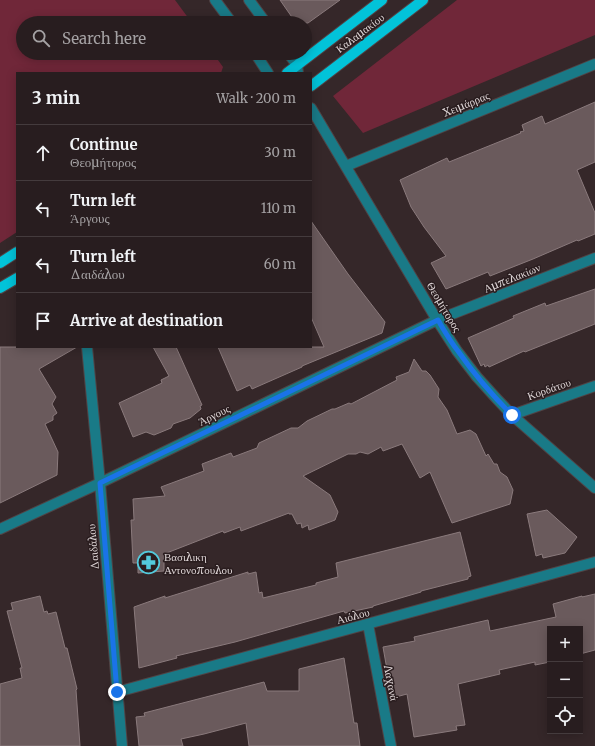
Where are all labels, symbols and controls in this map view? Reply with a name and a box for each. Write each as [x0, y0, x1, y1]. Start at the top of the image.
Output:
street label: Καλαμακίου [333, 10, 388, 56]
search box [16, 16, 312, 60]
icon: search [30, 27, 52, 49]
text: Search here [62, 29, 146, 48]
text: 3 min [32, 87, 80, 109]
street label: Χειμάρρας [441, 88, 492, 120]
text: Walk · 200 m [216, 90, 296, 107]
text: Continue [70, 135, 138, 154]
icon: ahead [32, 142, 54, 164]
text: 30 m [264, 144, 296, 161]
text: Θεομήτορος [70, 154, 136, 171]
text: Turn left [70, 191, 136, 210]
icon: left [32, 198, 54, 220]
text: 110 m [261, 200, 296, 217]
text: Άργους [70, 210, 110, 227]
text: Turn left [70, 247, 136, 266]
icon: left [32, 254, 54, 276]
text: 60 m [264, 256, 296, 273]
street label: Αμπελακίων [482, 260, 542, 296]
text: Δαιδάλου [70, 266, 125, 283]
street label: Θεομήτορος [424, 279, 465, 335]
icon: arrive [32, 310, 54, 332]
text: Arrive at destination [70, 311, 223, 330]
street label: Κορδάτου [525, 375, 573, 403]
street label: Άργους [196, 401, 233, 429]
route start [503, 406, 521, 424]
street label: Δαιδάλου [84, 523, 102, 571]
pharmacy icon: Βασιλικη Αντονοπουλου [135, 550, 161, 576]
place label: Βασιλικη Αντονοπουλου [164, 550, 233, 577]
street label: Αιόλου [335, 605, 372, 627]
map controls [547, 626, 583, 734]
button: + [547, 626, 583, 662]
button: − [547, 662, 583, 698]
street label: Λαχανά [380, 663, 401, 702]
route end [108, 683, 126, 701]
button: locate [547, 698, 583, 734]

